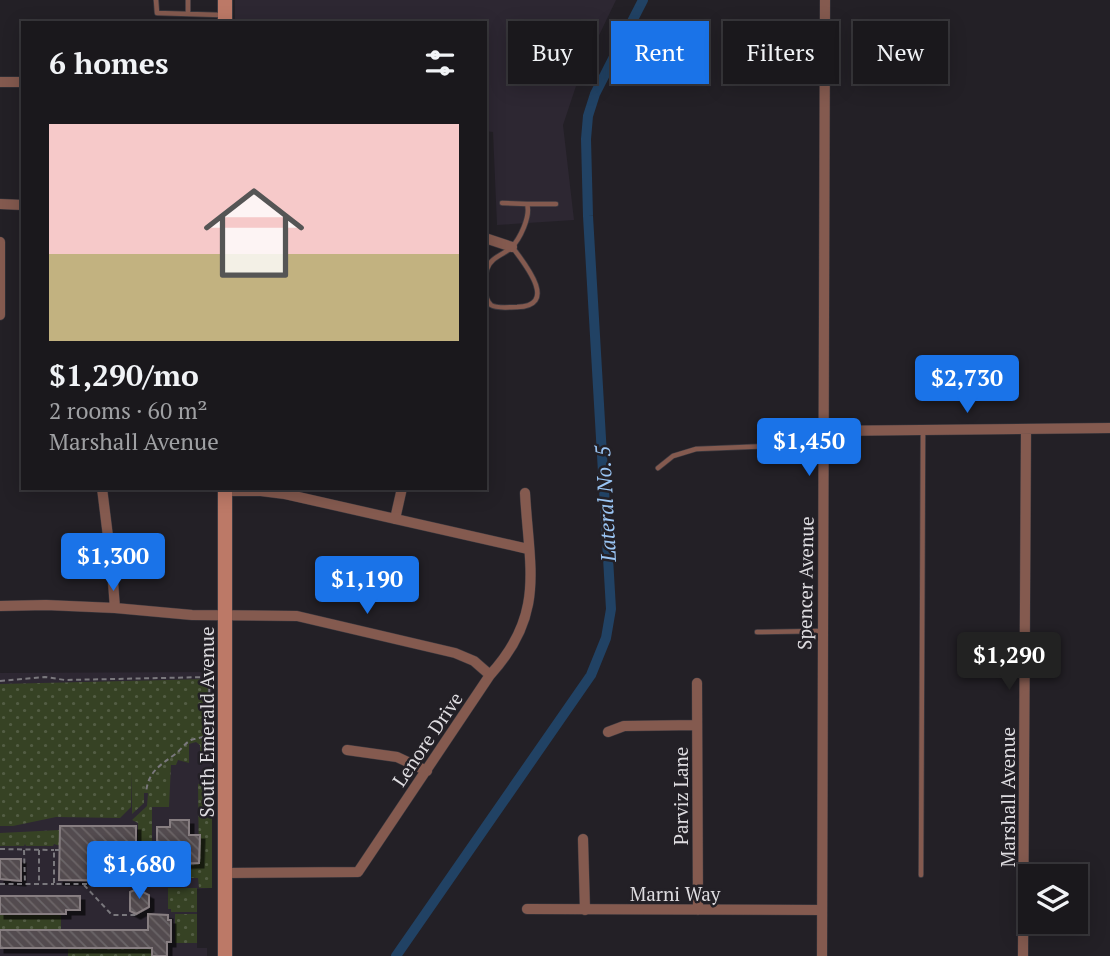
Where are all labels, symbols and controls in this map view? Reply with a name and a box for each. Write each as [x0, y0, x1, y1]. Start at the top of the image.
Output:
chip: Buy [508, 21, 597, 84]
chip: Rent [611, 21, 709, 84]
chip: Filters [723, 21, 839, 84]
chip: New [853, 21, 948, 84]
text: 6 homes [49, 43, 168, 83]
icon: filters [421, 44, 459, 82]
icon: home [191, 170, 317, 296]
text: $1,290/mo [49, 355, 199, 395]
pin: $2,730 [910, 356, 1024, 415]
text: $2,730 [931, 362, 1003, 393]
text: 2 rooms · 60 m² [49, 395, 208, 426]
pin: $1,450 [752, 419, 866, 478]
text: $1,450 [773, 425, 845, 456]
text: Marshall Avenue [49, 426, 219, 457]
water label: Lateral No. 5 [588, 444, 622, 564]
street label: Spencer Avenue [791, 516, 819, 650]
pin: $1,300 [56, 534, 170, 593]
text: $1,300 [77, 540, 149, 571]
pin: $1,190 [310, 556, 424, 616]
text: $1,190 [331, 563, 403, 594]
street label: South Emerald Avenue [194, 626, 219, 818]
pin: $1,290 [952, 632, 1066, 692]
text: $1,290 [973, 639, 1045, 670]
street label: Lenore Drive [386, 687, 468, 791]
street label: Marshall Avenue [995, 727, 1020, 867]
street label: Parviz Lane [668, 747, 693, 845]
pin: $1,680 [82, 842, 196, 901]
text: $1,680 [103, 848, 175, 879]
map controls [1018, 864, 1088, 934]
button: layers [1018, 864, 1088, 934]
street label: Marni Way [630, 881, 721, 906]

